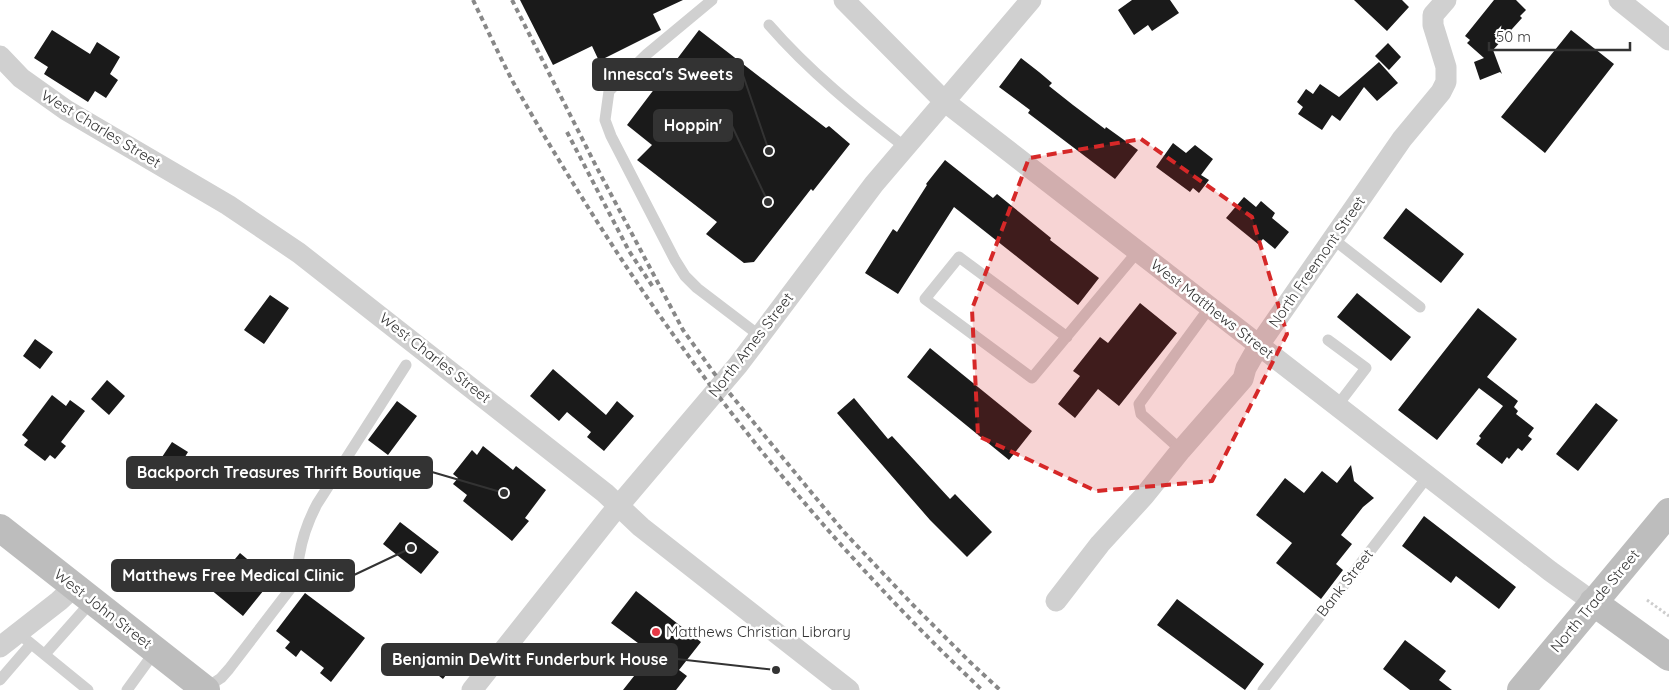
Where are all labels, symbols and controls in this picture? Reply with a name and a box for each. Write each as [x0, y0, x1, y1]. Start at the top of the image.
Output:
scale bar [1489, 20, 1630, 52]
text: 50 m [1496, 27, 1531, 46]
callout: Innesca's Sweets [593, 59, 743, 90]
text: Innesca's Sweets [603, 64, 733, 84]
street label: West Charles Street [38, 85, 164, 172]
callout: Hoppin' [654, 110, 732, 141]
text: Hoppin' [664, 115, 722, 135]
street label: North Freemont Street [1264, 192, 1369, 331]
street label: West Matthews Street [1147, 255, 1278, 363]
street label: North Ames Street [704, 289, 797, 401]
street label: West Charles Street [376, 308, 495, 407]
callout: Backporch Treasures Thrift Boutique [127, 457, 432, 488]
text: Backporch Treasures Thrift Boutique [137, 462, 421, 482]
street label: Bank Street [1312, 545, 1377, 620]
street label: North Trade Street [1546, 545, 1643, 656]
callout: Matthews Free Medical Clinic [112, 560, 354, 591]
street label: West John Street [51, 565, 156, 653]
text: Matthews Free Medical Clinic [122, 565, 344, 585]
place label: Matthews Christian Library [666, 622, 851, 641]
marker: Matthews Christian Library [650, 626, 662, 638]
callout: Benjamin DeWitt Funderburk House [382, 644, 677, 675]
text: Benjamin DeWitt Funderburk House [392, 649, 668, 669]

